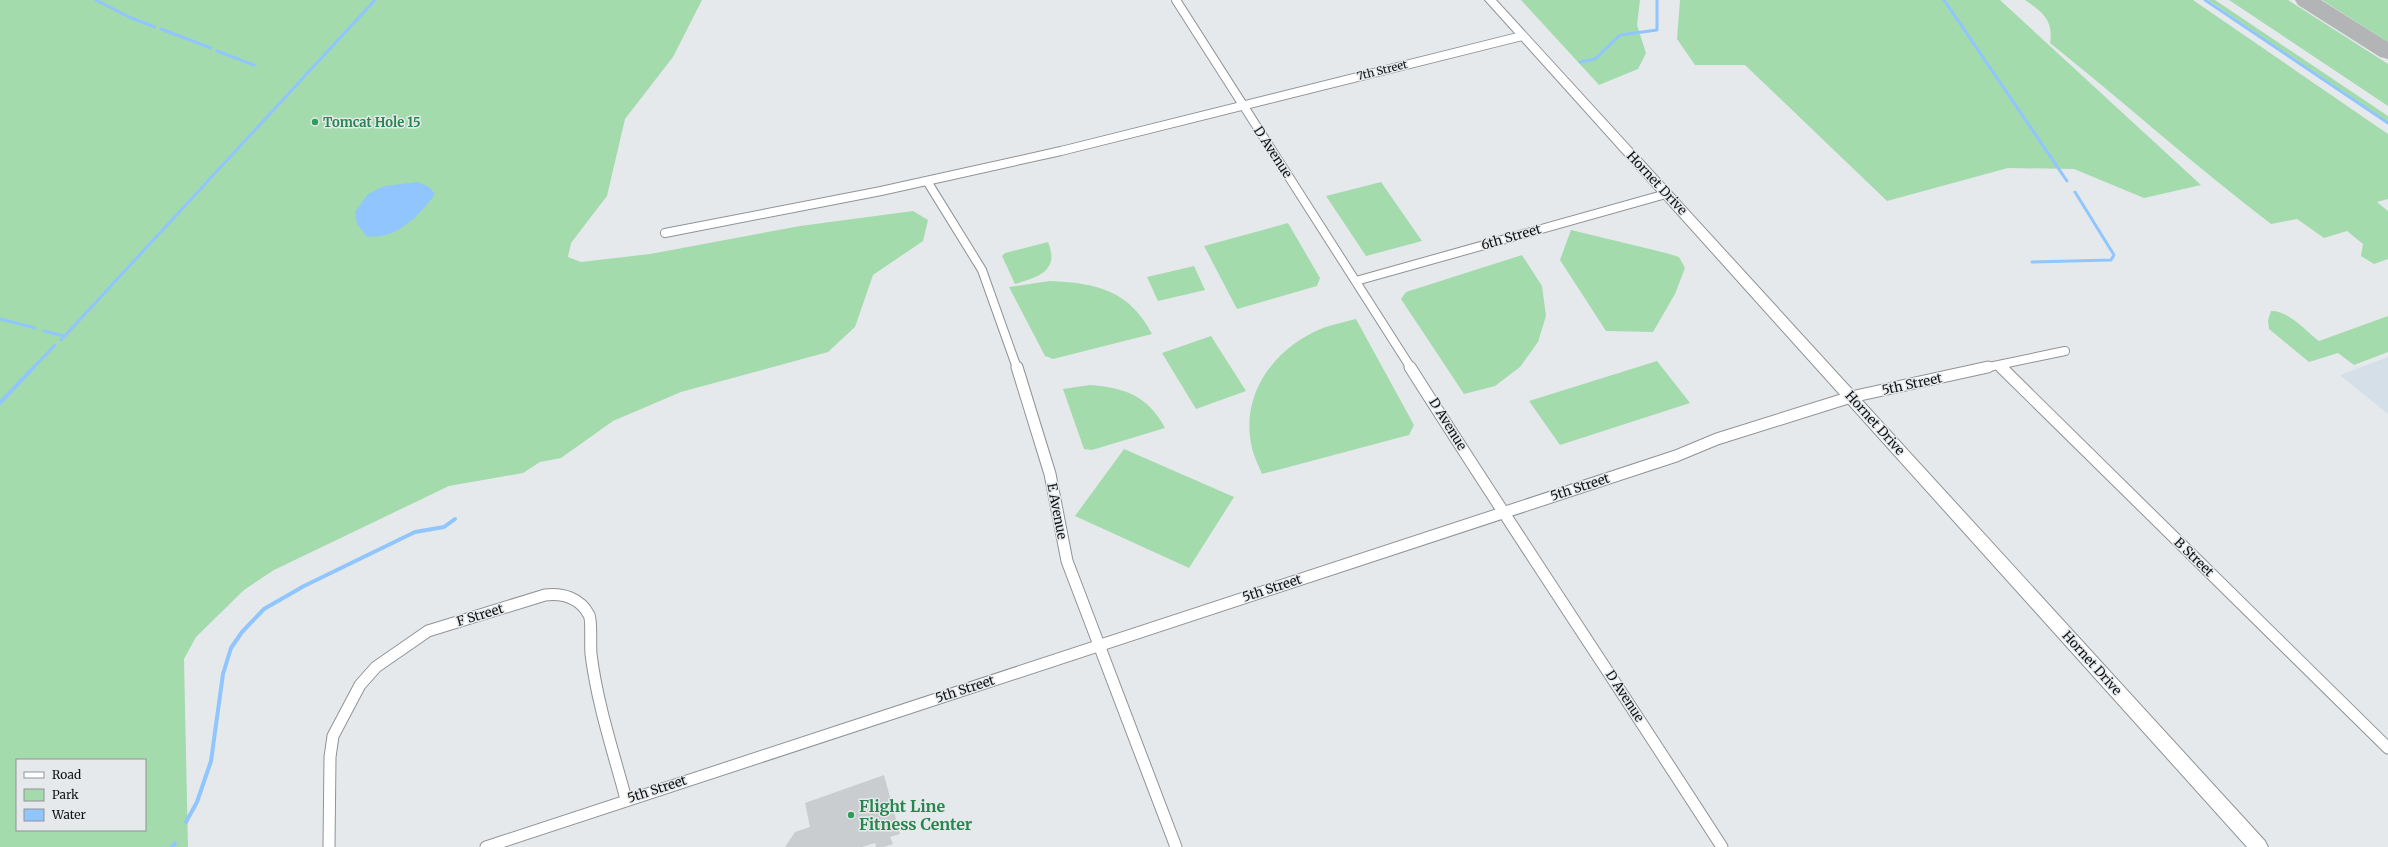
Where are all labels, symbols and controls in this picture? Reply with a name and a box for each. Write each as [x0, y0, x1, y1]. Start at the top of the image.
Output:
street label: 7th Street [1355, 57, 1409, 83]
place label: Tomcat Hole 15 [323, 114, 421, 131]
marker: Tomcat Hole 15 [310, 117, 320, 127]
street label: D Avenue [1250, 123, 1296, 181]
street label: Hornet Drive [1623, 148, 1691, 219]
street label: 6th Street [1479, 220, 1543, 254]
street label: 5th Street [1880, 369, 1944, 399]
street label: Hornet Drive [1842, 387, 1909, 459]
street label: D Avenue [1425, 395, 1471, 453]
street label: 5th Street [1548, 469, 1612, 505]
street label: E Avenue [1043, 481, 1071, 541]
street label: B Street [2170, 534, 2218, 580]
street label: 5th Street [1240, 570, 1304, 606]
street label: F Street [454, 600, 506, 630]
street label: Hornet Drive [2059, 627, 2126, 699]
street label: D Avenue [1602, 667, 1648, 725]
street label: 5th Street [933, 671, 997, 707]
legend [16, 759, 146, 831]
text: Road [52, 767, 81, 782]
street label: 5th Street [625, 771, 689, 807]
text: Park [52, 787, 79, 802]
place label: Flight Line Fitness Center [859, 796, 973, 834]
text: Water [51, 807, 87, 822]
marker: Flight Line Fitness Center [846, 810, 856, 820]

